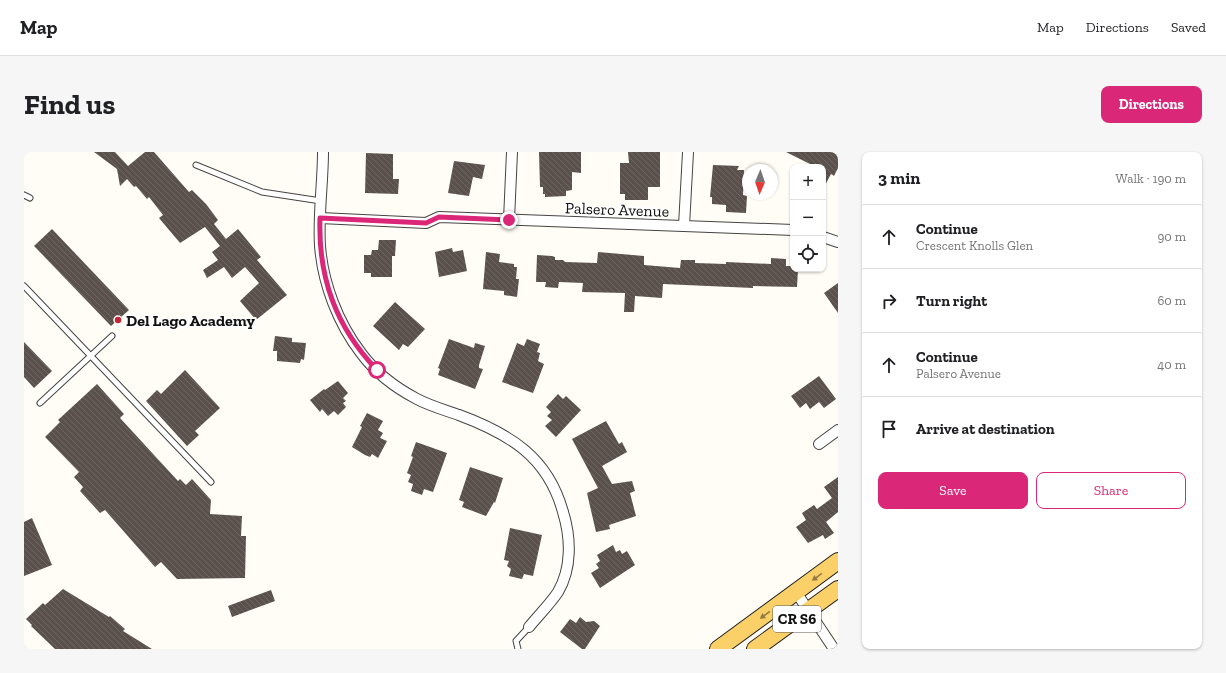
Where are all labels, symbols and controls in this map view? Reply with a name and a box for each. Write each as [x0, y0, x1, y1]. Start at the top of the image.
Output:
text: Map [20, 16, 57, 39]
text: Map [1037, 19, 1064, 36]
text: Directions [1086, 19, 1149, 36]
text: Saved [1171, 19, 1206, 36]
button: Directions [1101, 86, 1202, 123]
text: Find us [24, 88, 115, 121]
north arrow [742, 164, 778, 200]
map controls [790, 164, 826, 272]
button: + [790, 164, 826, 200]
text: 3 min [878, 168, 920, 188]
text: Walk · 190 m [1116, 171, 1186, 186]
street label: Palsero Avenue [564, 198, 669, 221]
button: − [790, 200, 826, 236]
route end [500, 211, 518, 229]
text: Continue [916, 220, 978, 238]
icon: ahead [878, 226, 900, 248]
text: 90 m [1157, 229, 1186, 244]
button: locate [790, 236, 826, 272]
text: Crescent Knolls Glen [916, 238, 1033, 253]
icon: right [878, 290, 900, 312]
text: Turn right [916, 292, 987, 310]
text: 60 m [1157, 293, 1186, 308]
place label: Del Lago Academy [126, 311, 255, 330]
marker: Del Lago Academy [113, 315, 123, 325]
text: Continue [916, 348, 978, 366]
icon: ahead [878, 354, 900, 376]
text: 40 m [1157, 357, 1186, 372]
route start [368, 361, 386, 379]
text: Palsero Avenue [916, 366, 1001, 381]
icon: arrive [878, 418, 900, 440]
text: Arrive at destination [916, 420, 1055, 438]
button: Save [878, 472, 1028, 509]
button: Share [1036, 472, 1186, 509]
one-way arrow [812, 573, 823, 581]
road number: CR S6 [773, 606, 821, 632]
one-way arrow [759, 611, 770, 619]

